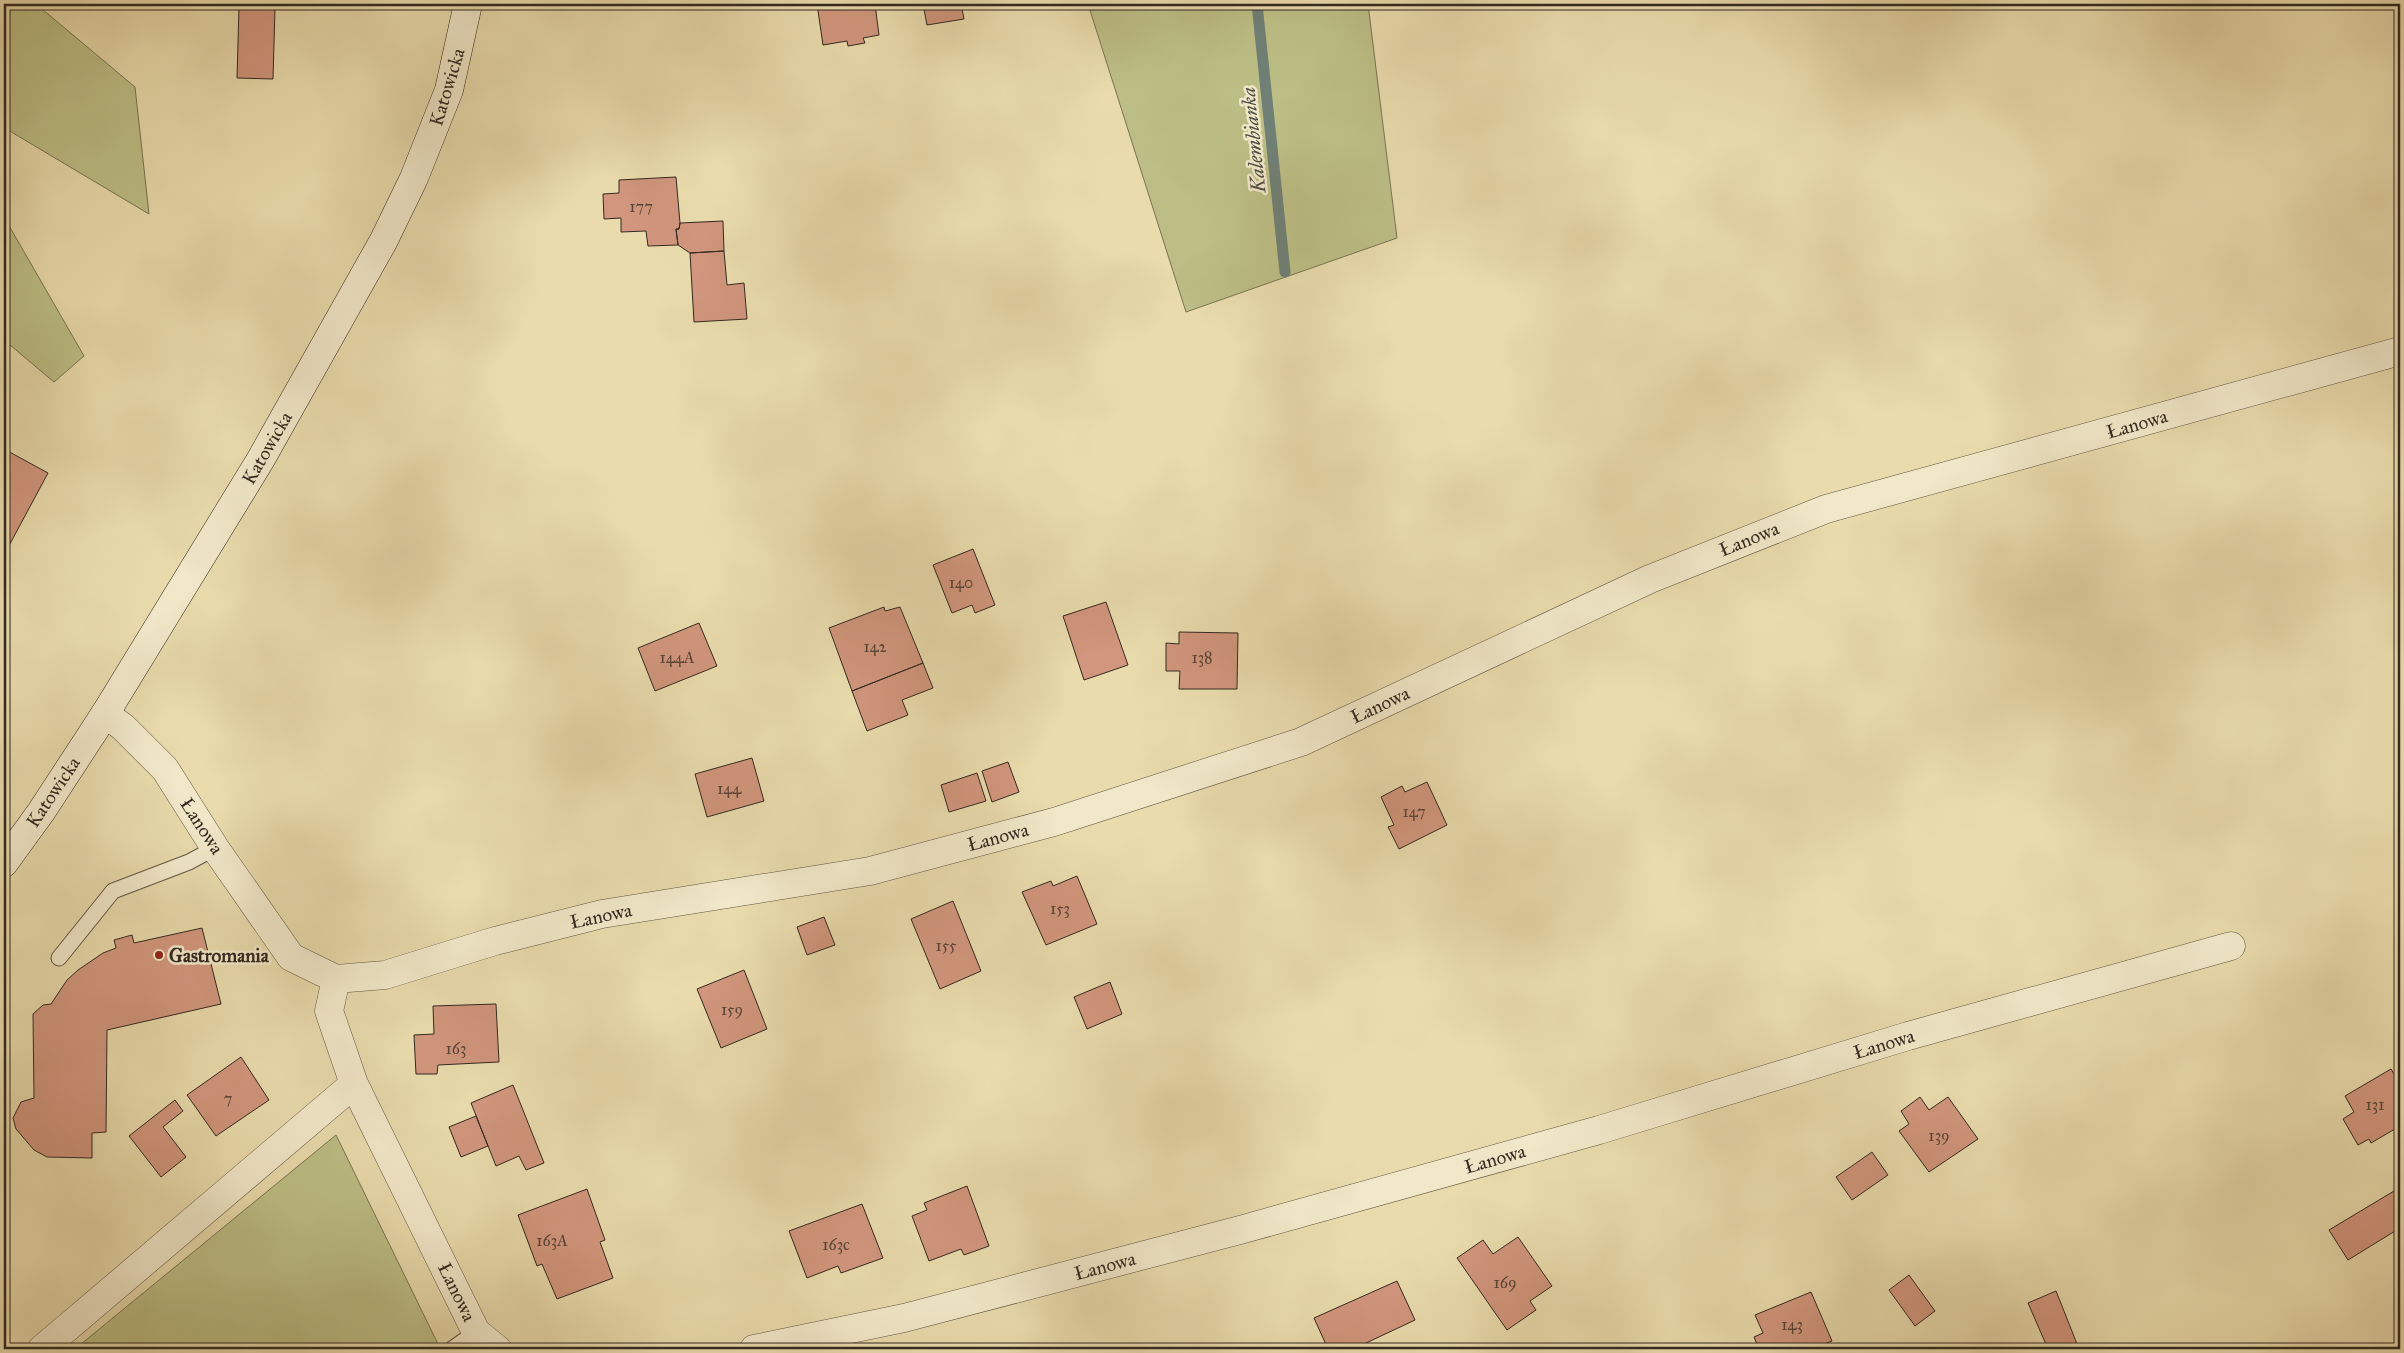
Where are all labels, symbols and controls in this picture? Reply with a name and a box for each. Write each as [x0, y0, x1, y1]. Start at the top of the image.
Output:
street label: Katowicka [424, 44, 470, 129]
water label: Kalembianka [1236, 86, 1271, 195]
house number: 177 [629, 197, 653, 216]
street label: Łanowa [2104, 404, 2171, 444]
street label: Katowicka [237, 407, 298, 489]
street label: Łanowa [1716, 516, 1783, 561]
house number: 140 [949, 573, 973, 592]
house number: 142 [863, 637, 887, 656]
house number: 144A [660, 648, 695, 667]
house number: 138 [1191, 648, 1213, 667]
street label: Łanowa [1347, 681, 1414, 729]
street label: Katowicka [21, 751, 86, 832]
house number: 144 [717, 779, 742, 798]
street label: Łanowa [175, 794, 229, 859]
house number: 147 [1402, 802, 1426, 821]
street label: Łanowa [965, 818, 1032, 856]
street label: Łanowa [568, 898, 635, 934]
house number: 153 [1050, 899, 1070, 918]
house number: 155 [935, 936, 957, 955]
place label: Gastromania [169, 944, 270, 967]
marker: Gastromania [153, 949, 165, 961]
house number: 159 [721, 1000, 743, 1019]
street label: Łanowa [1851, 1024, 1918, 1064]
house number: 163 [446, 1039, 466, 1058]
house number: 7 [224, 1089, 232, 1108]
house number: 131 [2365, 1095, 2385, 1114]
house number: 139 [1928, 1126, 1950, 1145]
street label: Łanowa [1462, 1139, 1529, 1179]
house number: 163A [536, 1231, 568, 1250]
house number: 163c [822, 1235, 850, 1254]
street label: Łanowa [1072, 1247, 1139, 1285]
street label: Łanowa [433, 1259, 481, 1326]
house number: 169 [1493, 1273, 1517, 1292]
house number: 143 [1781, 1315, 1803, 1334]

